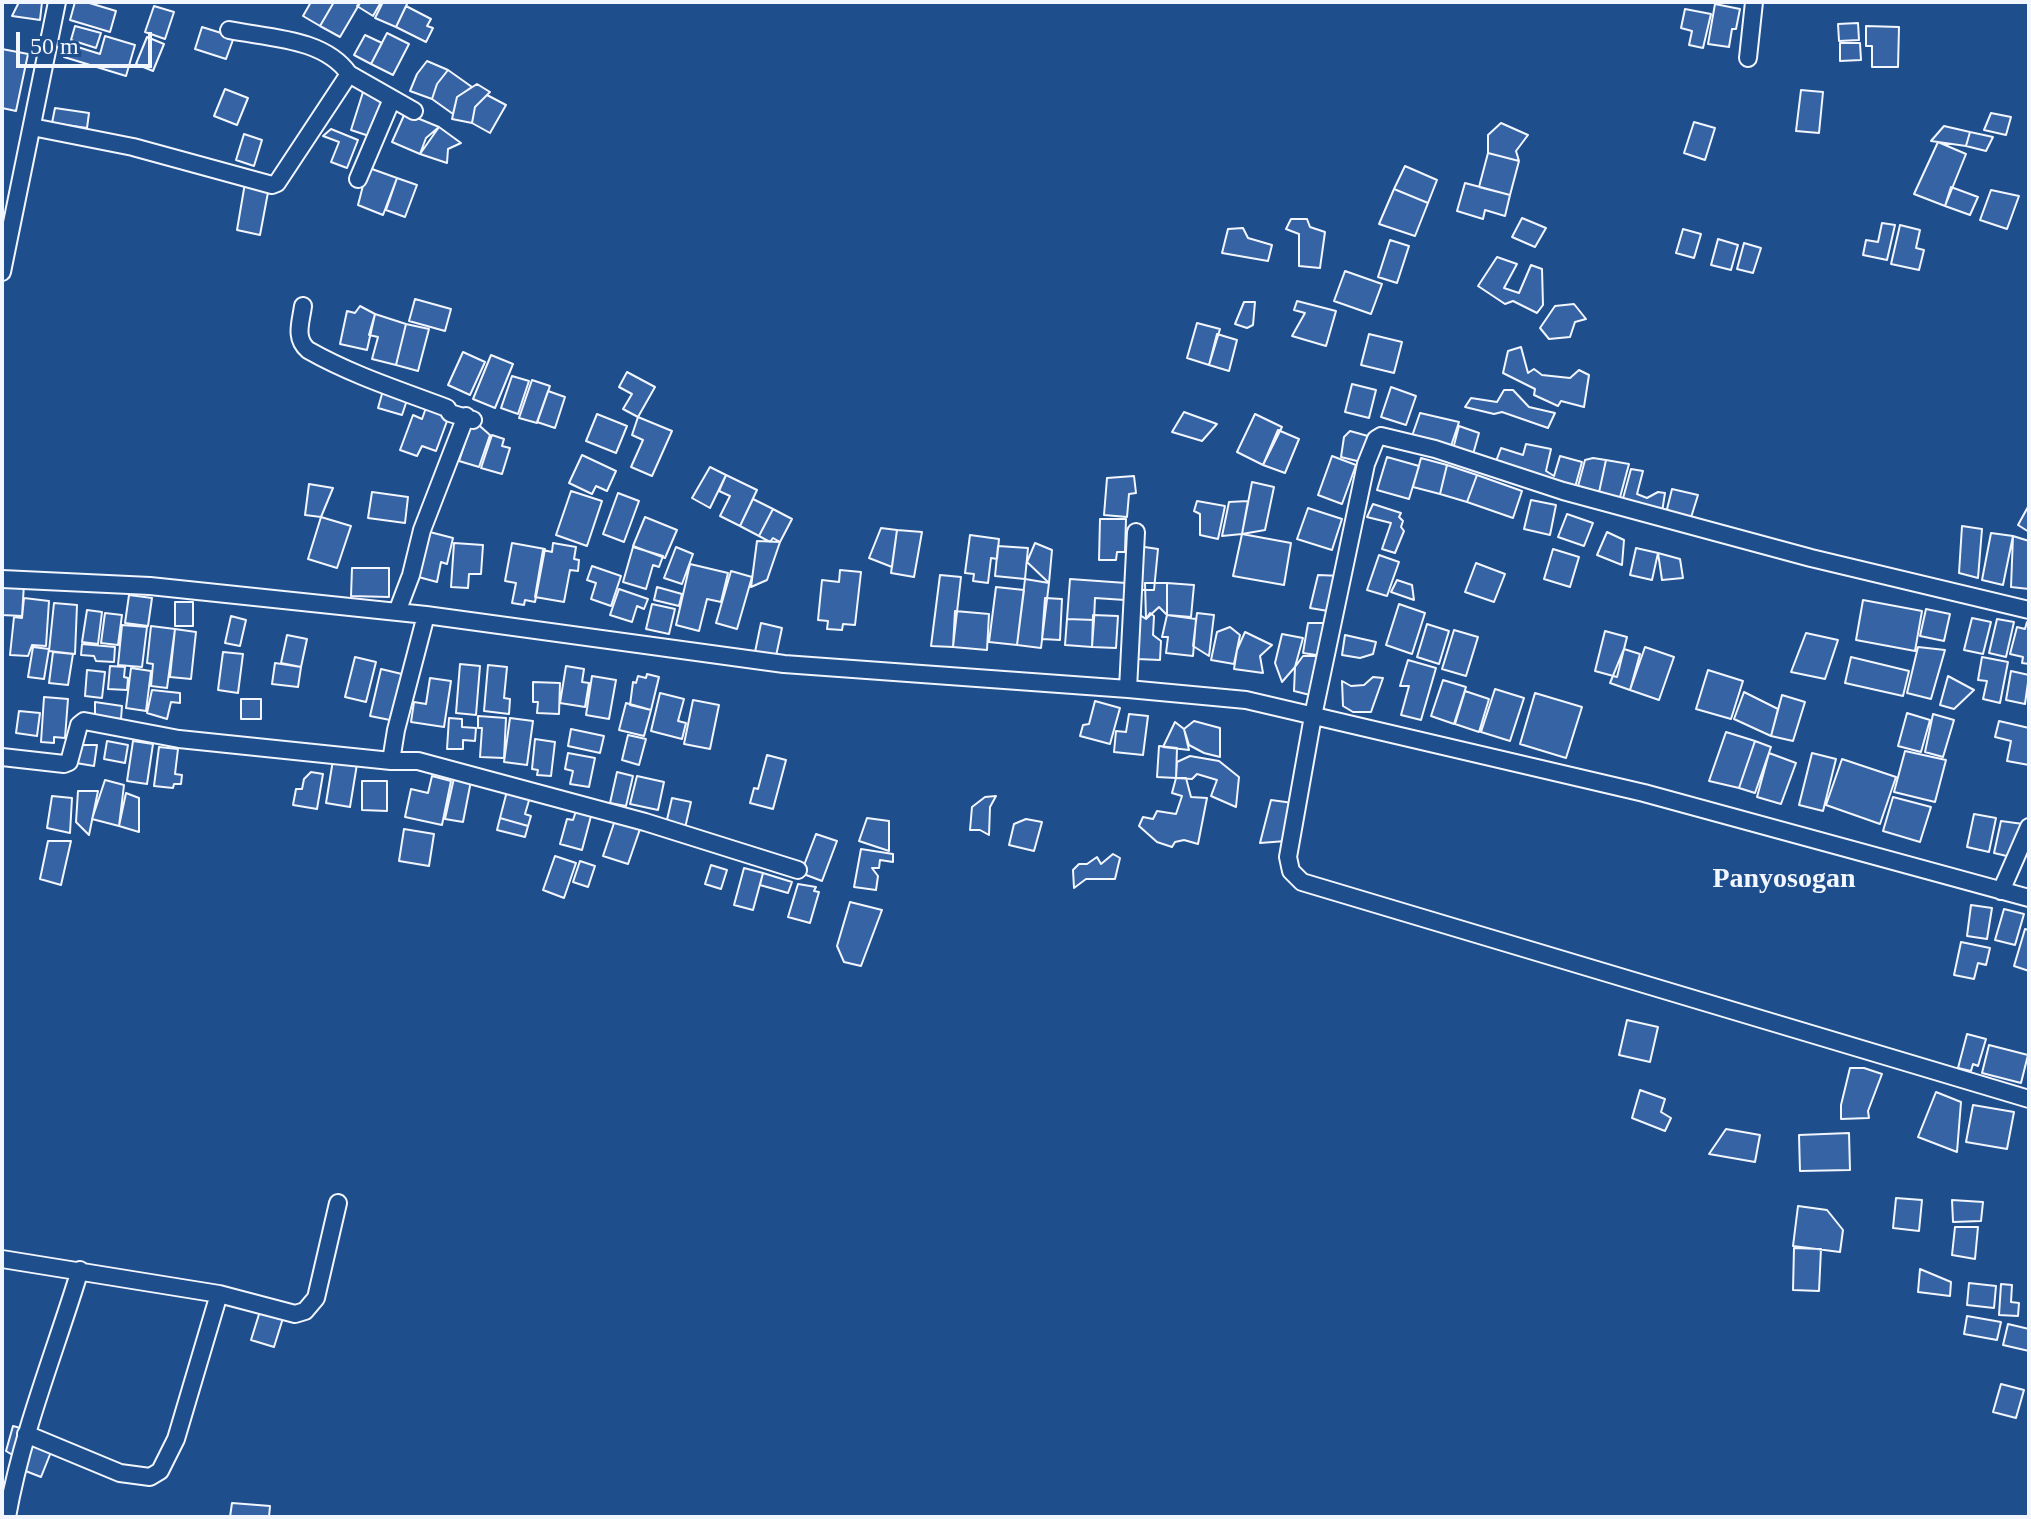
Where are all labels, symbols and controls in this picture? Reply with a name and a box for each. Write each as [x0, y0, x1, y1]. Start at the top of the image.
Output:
scale bar [20, 16, 156, 66]
text: 50 m [30, 33, 79, 59]
district label: Panyosogan [1712, 863, 1856, 897]

